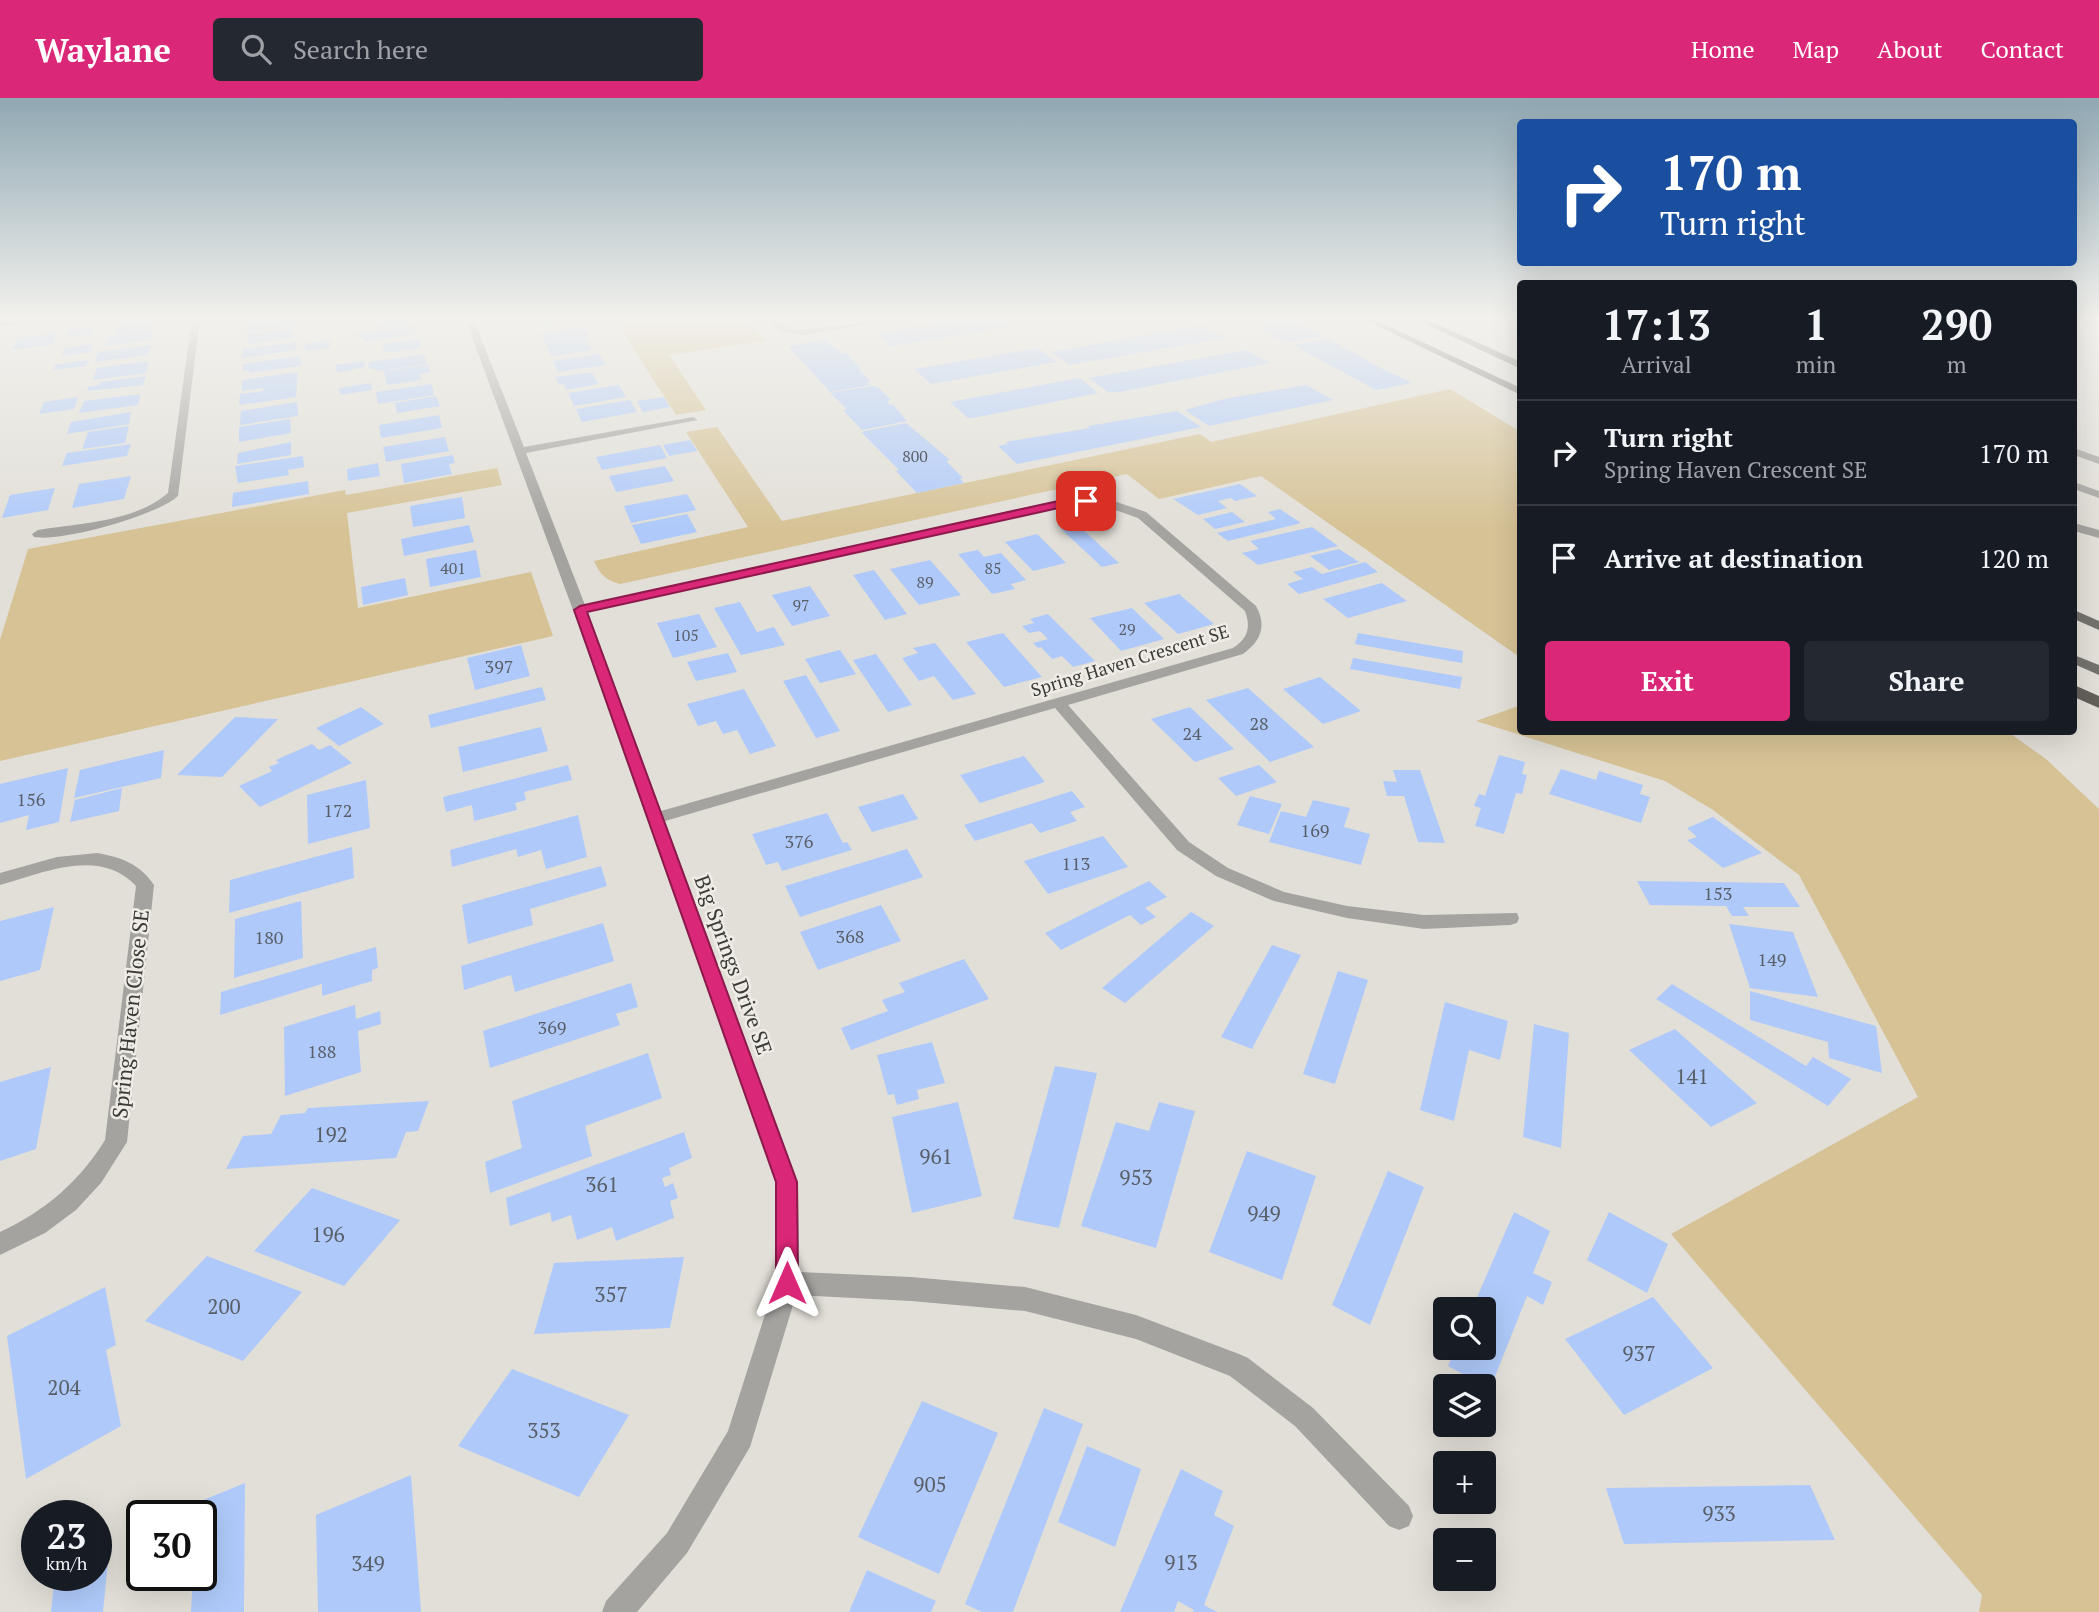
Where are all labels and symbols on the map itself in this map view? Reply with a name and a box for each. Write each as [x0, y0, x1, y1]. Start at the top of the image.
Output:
house number: 800 [902, 445, 928, 467]
pin [1056, 471, 1116, 531]
house number: 401 [440, 557, 466, 579]
house number: 85 [984, 557, 1002, 579]
house number: 89 [916, 571, 934, 593]
house number: 97 [792, 594, 810, 616]
street label: Spring Haven Crescent SE [1028, 618, 1232, 702]
house number: 29 [1118, 618, 1136, 640]
house number: 105 [673, 624, 699, 646]
house number: 397 [485, 654, 513, 678]
house number: 28 [1249, 711, 1269, 735]
house number: 24 [1182, 721, 1202, 745]
house number: 156 [17, 787, 46, 811]
house number: 172 [324, 798, 352, 822]
house number: 169 [1301, 818, 1329, 842]
house number: 376 [785, 829, 814, 853]
house number: 113 [1062, 851, 1090, 875]
street label: Big Springs Drive SE [688, 871, 779, 1058]
house number: 153 [1704, 881, 1732, 905]
street label: Spring Haven Close SE [105, 908, 155, 1120]
house number: 368 [836, 924, 864, 948]
house number: 180 [255, 925, 283, 949]
house number: 149 [1758, 947, 1786, 971]
house number: 369 [538, 1015, 566, 1039]
house number: 188 [308, 1039, 336, 1063]
house number: 141 [1675, 1062, 1709, 1090]
house number: 192 [314, 1120, 348, 1148]
house number: 961 [919, 1142, 953, 1170]
house number: 953 [1119, 1163, 1153, 1191]
house number: 361 [585, 1170, 619, 1198]
house number: 949 [1247, 1199, 1281, 1227]
house number: 196 [311, 1220, 345, 1248]
position arrow [750, 1246, 824, 1320]
house number: 357 [594, 1280, 628, 1308]
house number: 200 [207, 1292, 241, 1320]
house number: 937 [1622, 1339, 1656, 1367]
house number: 204 [47, 1373, 82, 1401]
house number: 353 [527, 1416, 561, 1444]
house number: 905 [913, 1470, 947, 1498]
house number: 933 [1702, 1499, 1736, 1527]
speed limit sign: 30 [126, 1500, 217, 1591]
house number: 913 [1164, 1548, 1198, 1576]
house number: 349 [351, 1549, 385, 1577]

